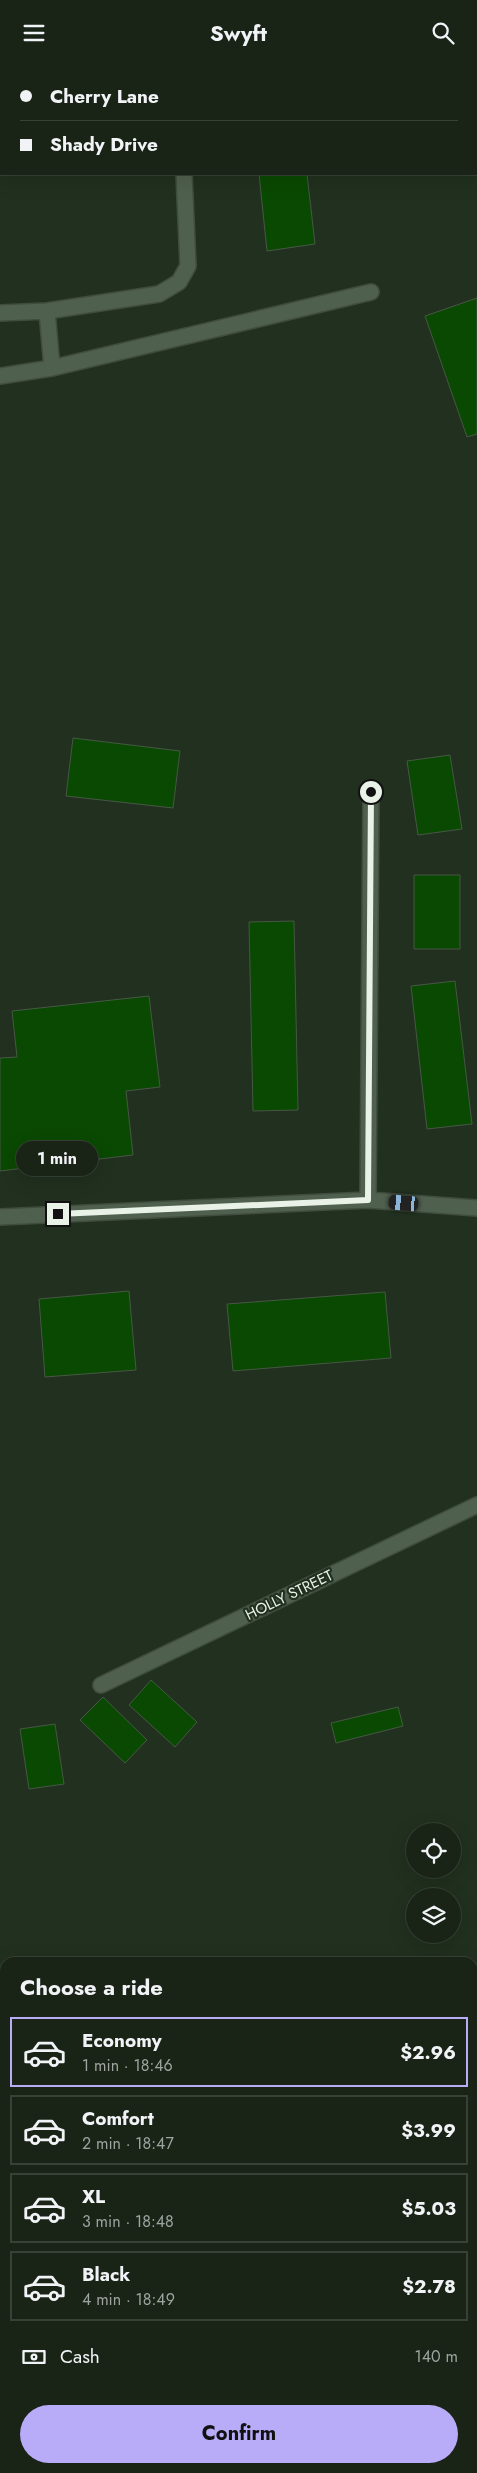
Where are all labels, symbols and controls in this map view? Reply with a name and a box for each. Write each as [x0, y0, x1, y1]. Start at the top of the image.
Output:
text: Swyft [210, 17, 267, 49]
icon: menu [20, 19, 48, 47]
icon: search [429, 19, 457, 47]
text: Cherry Lane [50, 83, 159, 110]
text: Shady Drive [50, 131, 158, 158]
route start [360, 781, 382, 803]
callout: 1 min [17, 1141, 99, 1177]
text: 1 min [37, 1147, 77, 1170]
car [388, 1194, 419, 1212]
route end [47, 1203, 69, 1225]
street label: HOLLY STREET [241, 1564, 337, 1626]
map controls [406, 1823, 461, 1943]
button: locate [406, 1823, 461, 1878]
button: layers [406, 1888, 461, 1943]
text: Choose a ride [20, 1971, 163, 2003]
text: Economy [82, 2027, 162, 2054]
icon: car [22, 2030, 67, 2075]
text: $2.96 [400, 2039, 456, 2066]
text: 1 min · 18:46 [82, 2054, 173, 2077]
text: Comfort [82, 2105, 154, 2132]
icon: car [22, 2108, 67, 2153]
text: $3.99 [401, 2117, 456, 2144]
text: 2 min · 18:47 [82, 2132, 174, 2155]
text: XL [82, 2183, 105, 2210]
icon: car [22, 2186, 67, 2231]
text: $5.03 [401, 2195, 456, 2222]
text: 3 min · 18:48 [82, 2210, 174, 2233]
text: Black [82, 2261, 130, 2288]
icon: car [22, 2264, 67, 2309]
text: $2.78 [402, 2273, 456, 2300]
text: 4 min · 18:49 [82, 2288, 175, 2311]
icon: cash [20, 2343, 48, 2371]
text: Cash [60, 2343, 100, 2370]
text: 140 m [415, 2345, 458, 2368]
button: Confirm [20, 2405, 458, 2463]

